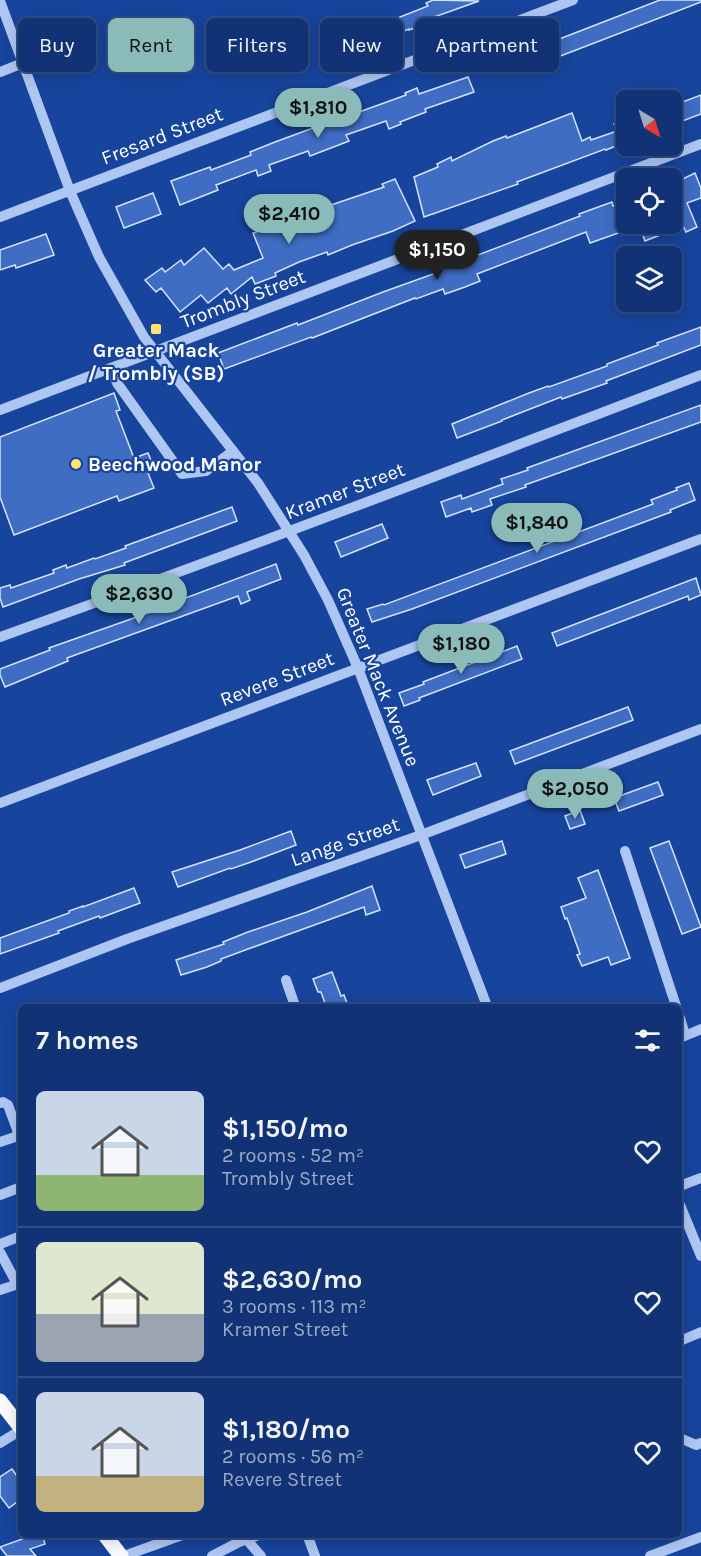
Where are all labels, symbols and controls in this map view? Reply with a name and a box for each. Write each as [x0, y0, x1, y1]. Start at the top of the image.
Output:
chip: Buy [18, 18, 96, 72]
chip: Rent [108, 18, 194, 72]
chip: Filters [206, 18, 308, 72]
chip: New [320, 18, 403, 72]
chip: Apartment [415, 18, 559, 72]
pin: $1,810 [269, 88, 367, 139]
north arrow [616, 90, 682, 156]
map controls [616, 90, 682, 312]
text: $1,810 [289, 96, 347, 119]
street label: Fresard Street [98, 102, 226, 170]
button: locate [616, 168, 682, 234]
pin: $2,410 [240, 194, 338, 245]
text: $2,410 [258, 202, 320, 225]
pin: $1,150 [388, 230, 486, 281]
text: $1,150 [408, 238, 466, 261]
button: layers [616, 246, 682, 312]
street label: Trombly Street [177, 264, 309, 333]
marker: Greater Mack / Trombly (SB) [149, 322, 163, 336]
place label: Greater Mack / Trombly (SB) [88, 339, 224, 385]
place label: Beechwood Manor [88, 453, 261, 476]
marker: Beechwood Manor [69, 457, 83, 471]
street label: Kramer Street [282, 457, 409, 524]
pin: $1,840 [488, 503, 586, 554]
text: $1,840 [505, 511, 569, 534]
pin: $2,630 [90, 574, 188, 625]
text: $2,630 [105, 582, 173, 605]
street label: Greater Mack Avenue [332, 584, 424, 770]
pin: $1,180 [412, 624, 510, 675]
text: $1,180 [432, 632, 490, 655]
street label: Revere Street [217, 647, 338, 711]
pin: $2,050 [526, 769, 624, 820]
text: $2,050 [541, 777, 609, 800]
street label: Lange Street [288, 812, 403, 871]
icon: filters [631, 1024, 664, 1057]
text: 7 homes [36, 1025, 139, 1056]
text: $1,150/mo [222, 1113, 348, 1144]
icon: home [84, 1115, 156, 1187]
icon: heart [631, 1135, 664, 1168]
text: 2 rooms · 52 m² [222, 1144, 364, 1167]
text: Trombly Street [222, 1167, 354, 1190]
text: $2,630/mo [222, 1264, 362, 1295]
icon: home [84, 1266, 156, 1338]
icon: heart [631, 1286, 664, 1319]
text: 3 rooms · 113 m² [222, 1295, 366, 1318]
text: Kramer Street [222, 1318, 348, 1341]
text: $1,180/mo [222, 1414, 350, 1445]
icon: home [84, 1416, 156, 1488]
icon: heart [631, 1436, 664, 1469]
text: 2 rooms · 56 m² [222, 1445, 364, 1468]
text: Revere Street [222, 1468, 342, 1491]

